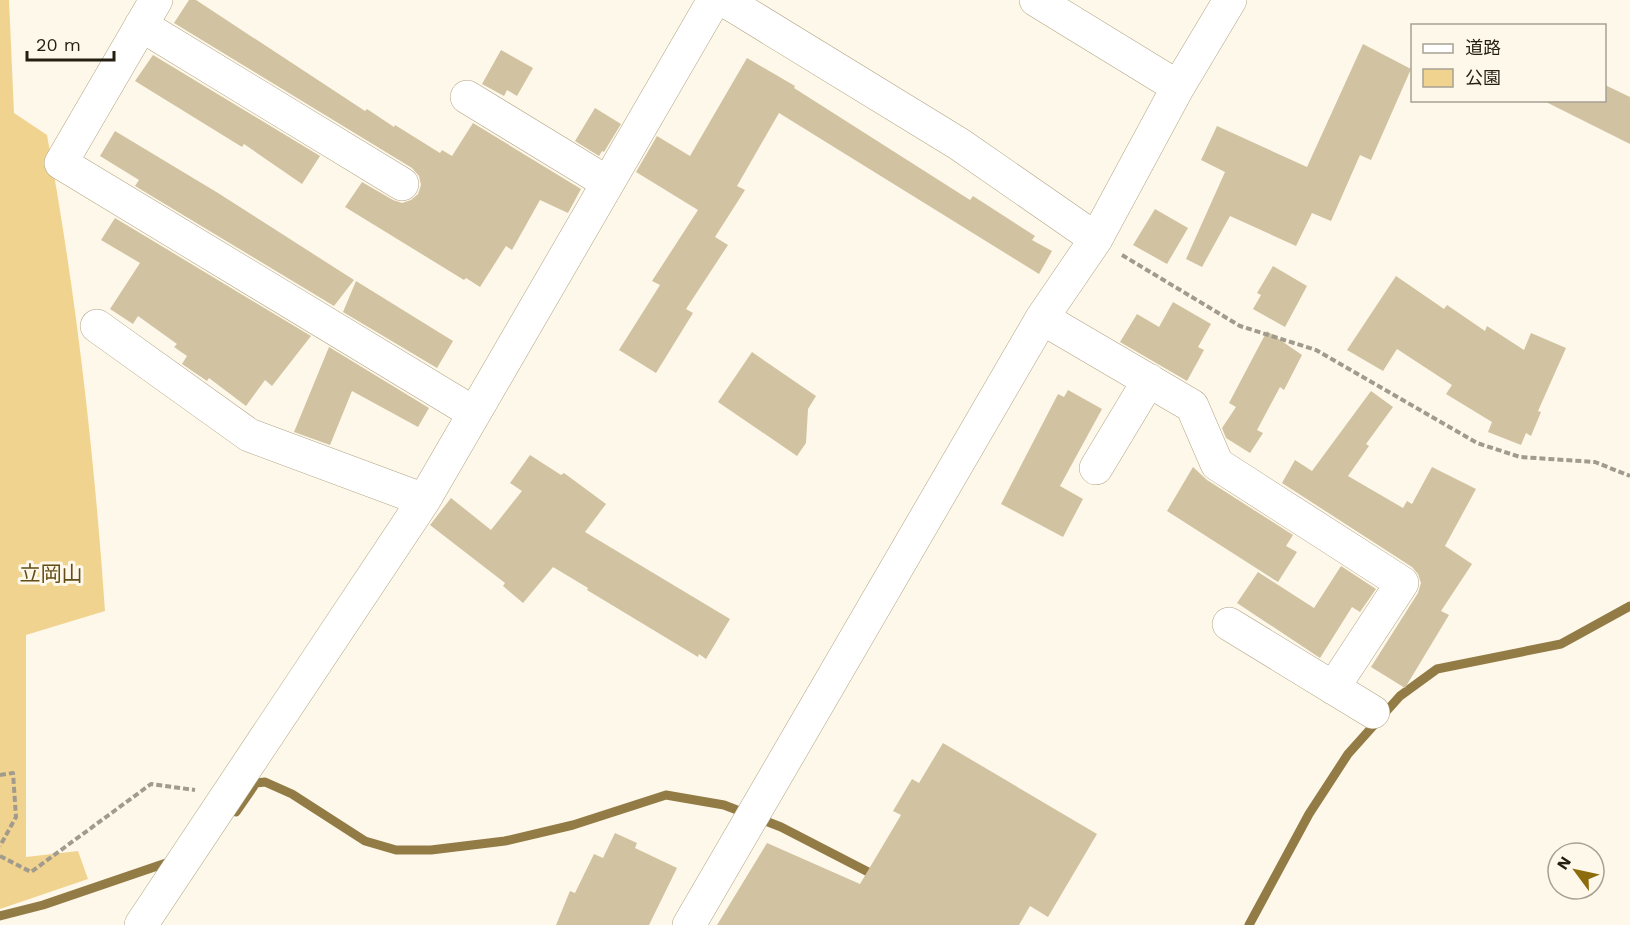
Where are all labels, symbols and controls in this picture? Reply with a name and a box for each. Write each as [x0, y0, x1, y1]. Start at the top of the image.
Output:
scale bar [27, 24, 114, 62]
legend [1411, 24, 1606, 102]
text: 20 m [36, 34, 81, 55]
text: 道路 [1465, 37, 1501, 58]
text: 公園 [1465, 67, 1501, 88]
park label: 立岡山 [20, 561, 83, 586]
north arrow [1546, 841, 1606, 901]
text: N [1553, 853, 1575, 873]

